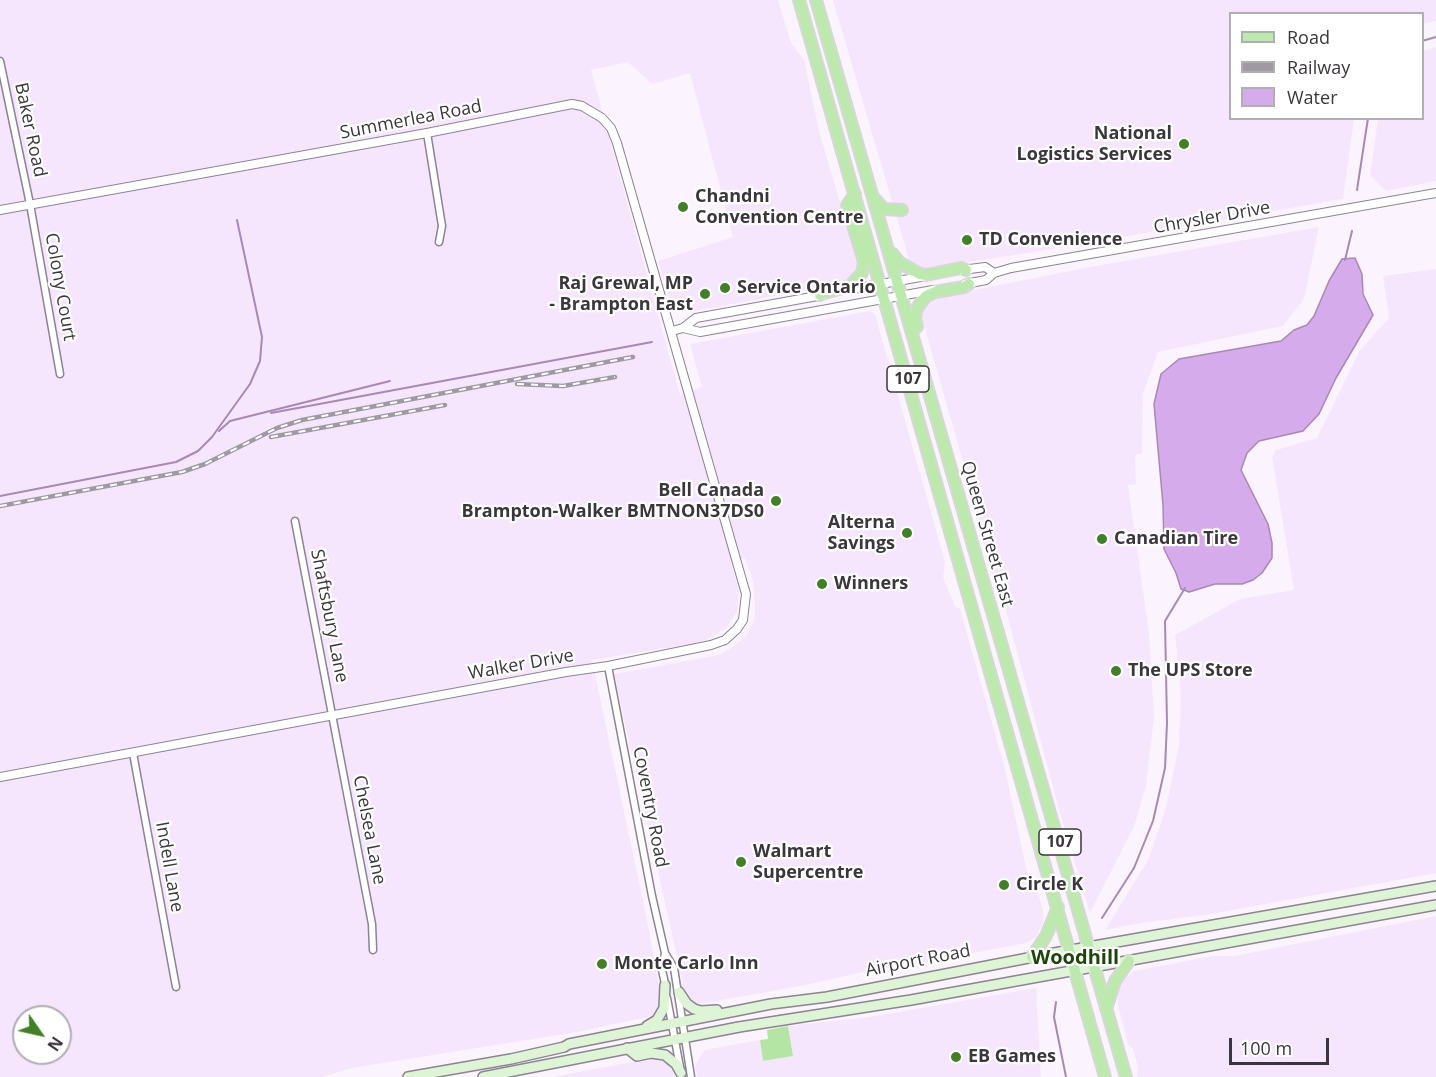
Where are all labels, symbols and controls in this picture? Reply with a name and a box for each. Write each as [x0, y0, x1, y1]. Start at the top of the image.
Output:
legend [1229, 12, 1424, 120]
text: Road [1287, 25, 1330, 49]
text: Railway [1287, 55, 1350, 79]
street label: Baker Road [9, 81, 51, 179]
text: Water [1287, 85, 1338, 109]
street label: Summerlea Road [338, 96, 484, 144]
place label: National Logistics Services [1017, 123, 1172, 166]
marker: National Logistics Services [1177, 137, 1191, 151]
place label: Chandni Convention Centre [695, 186, 864, 228]
street label: Chrysler Drive [1152, 197, 1272, 239]
marker: Chandni Convention Centre [676, 200, 690, 214]
place label: TD Convenience [979, 229, 1122, 251]
street label: Colony Court [40, 231, 80, 343]
marker: TD Convenience [960, 233, 974, 247]
place label: Raj Grewal, MP - Brampton East [549, 273, 693, 316]
place label: Service Ontario [737, 277, 876, 299]
marker: Service Ontario [718, 281, 732, 295]
marker: Raj Grewal, MP - Brampton East [698, 287, 712, 301]
road number: 107 [887, 366, 929, 392]
street label: Queen Street East [956, 458, 1018, 610]
place label: Bell Canada Brampton-Walker BMTNON37DS0 [462, 480, 764, 522]
marker: Bell Canada Brampton-Walker BMTNON37DS0 [769, 494, 783, 508]
place label: Alterna Savings [828, 512, 895, 554]
marker: Alterna Savings [900, 526, 914, 540]
place label: Canadian Tire [1114, 528, 1238, 550]
marker: Canadian Tire [1095, 532, 1109, 546]
street label: Shaftsbury Lane [305, 547, 353, 685]
place label: Winners [834, 573, 908, 595]
marker: Winners [815, 577, 829, 591]
street label: Walker Drive [467, 645, 575, 685]
place label: The UPS Store [1128, 660, 1253, 682]
marker: The UPS Store [1109, 664, 1123, 678]
street label: Coventry Road [628, 745, 672, 869]
street label: Chelsea Lane [348, 773, 390, 887]
street label: Indell Lane [150, 820, 188, 914]
road number: 107 [1039, 829, 1081, 855]
place label: Walmart Supercentre [753, 841, 863, 884]
marker: Walmart Supercentre [734, 855, 748, 869]
place label: Circle K [1016, 874, 1083, 896]
marker: Circle K [997, 878, 1011, 892]
street label: Airport Road [864, 940, 972, 982]
district label: Woodhill [1031, 946, 1119, 970]
place label: Monte Carlo Inn [614, 953, 759, 975]
marker: Monte Carlo Inn [595, 957, 609, 971]
north arrow [12, 1005, 72, 1065]
scale bar [1232, 1026, 1332, 1064]
text: N [43, 1032, 68, 1055]
text: 100 m [1240, 1036, 1292, 1060]
place label: EB Games [968, 1046, 1056, 1068]
marker: EB Games [949, 1050, 963, 1064]

